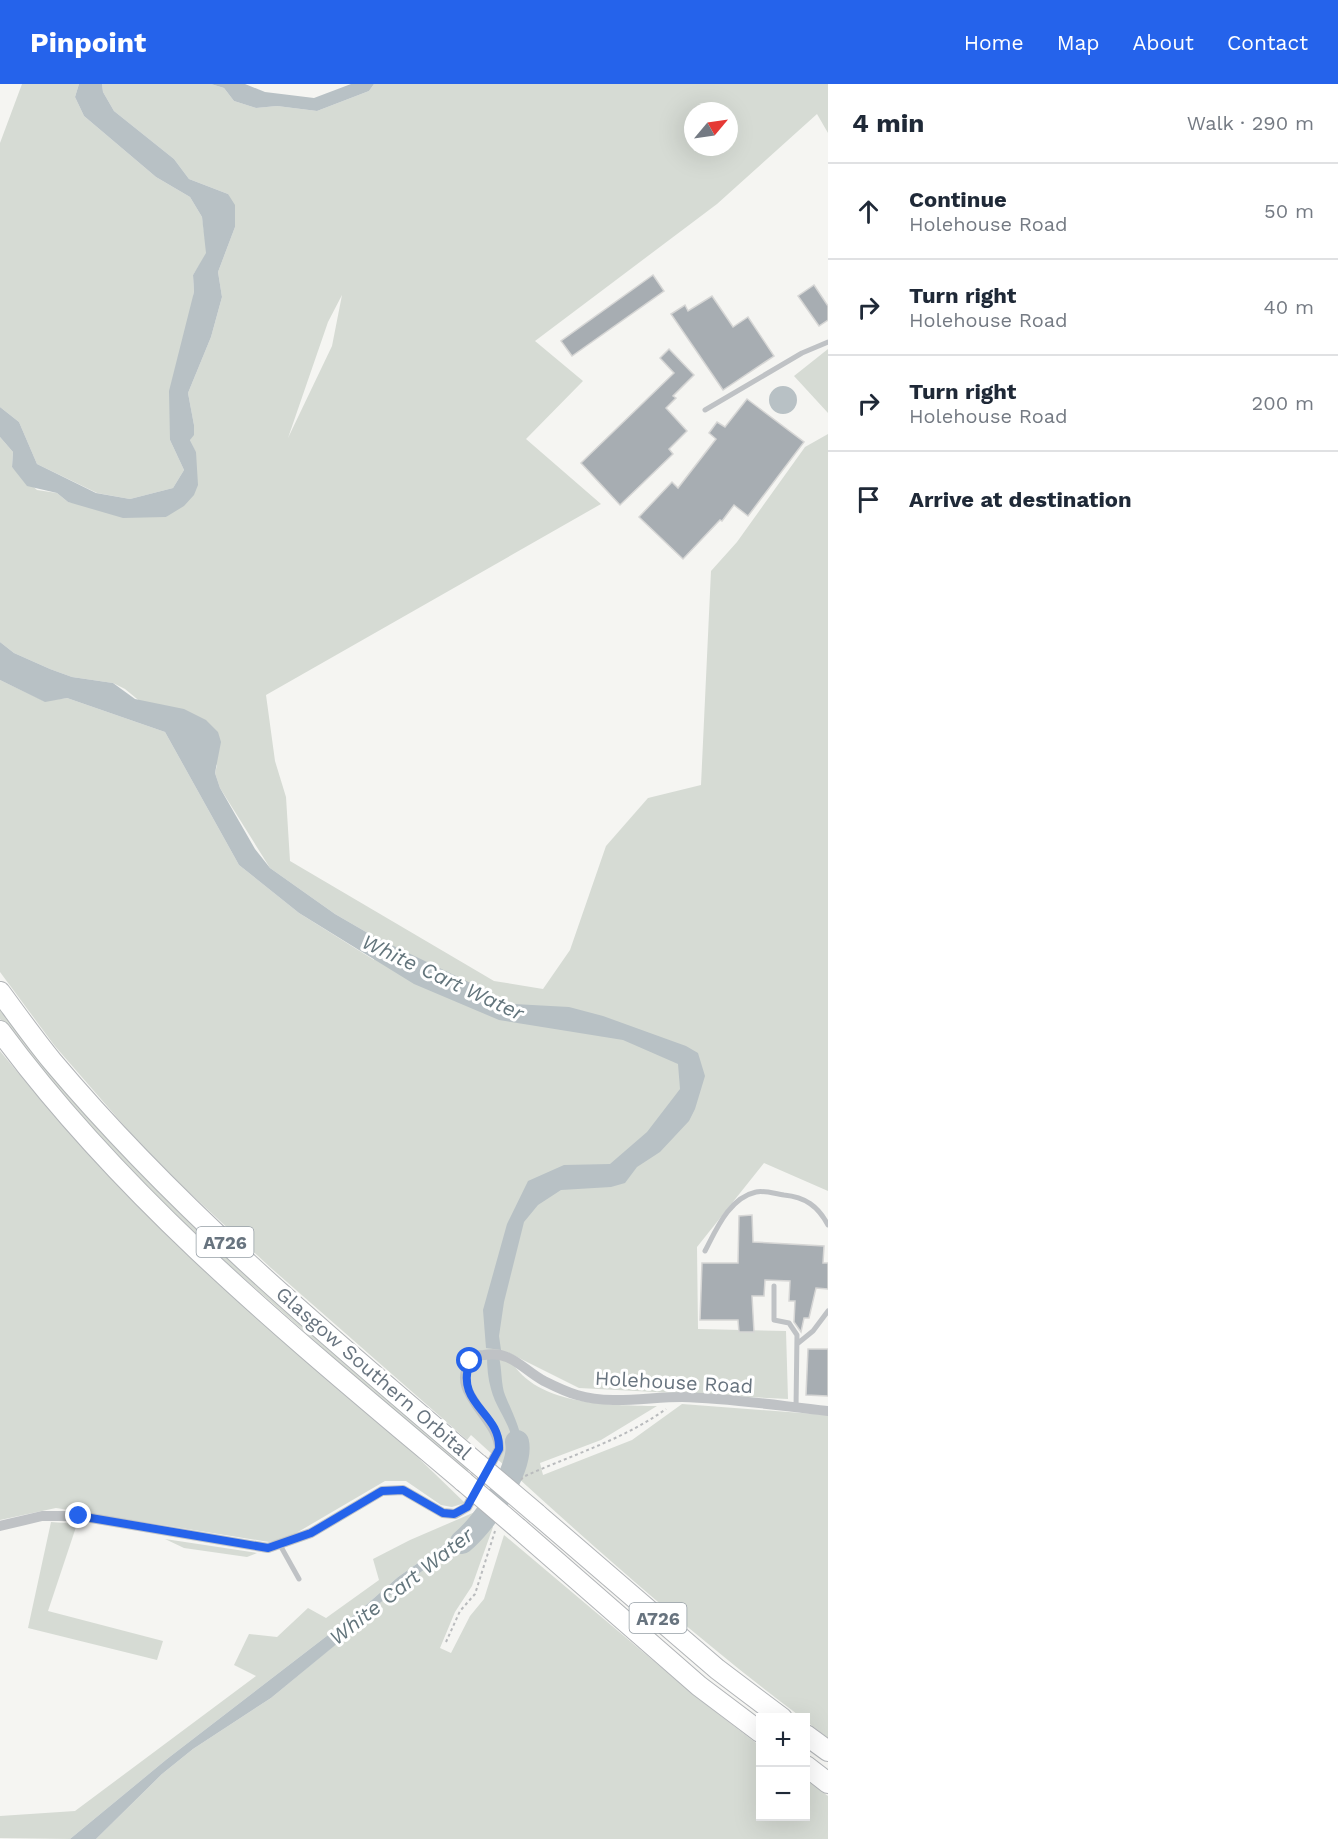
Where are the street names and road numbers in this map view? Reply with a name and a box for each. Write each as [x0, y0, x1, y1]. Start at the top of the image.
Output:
road number: A726 [196, 1227, 254, 1257]
street label: Glasgow Southern Orbital [271, 1281, 477, 1465]
street label: Holehouse Road [594, 1366, 754, 1398]
road number: A726 [630, 1603, 686, 1633]

